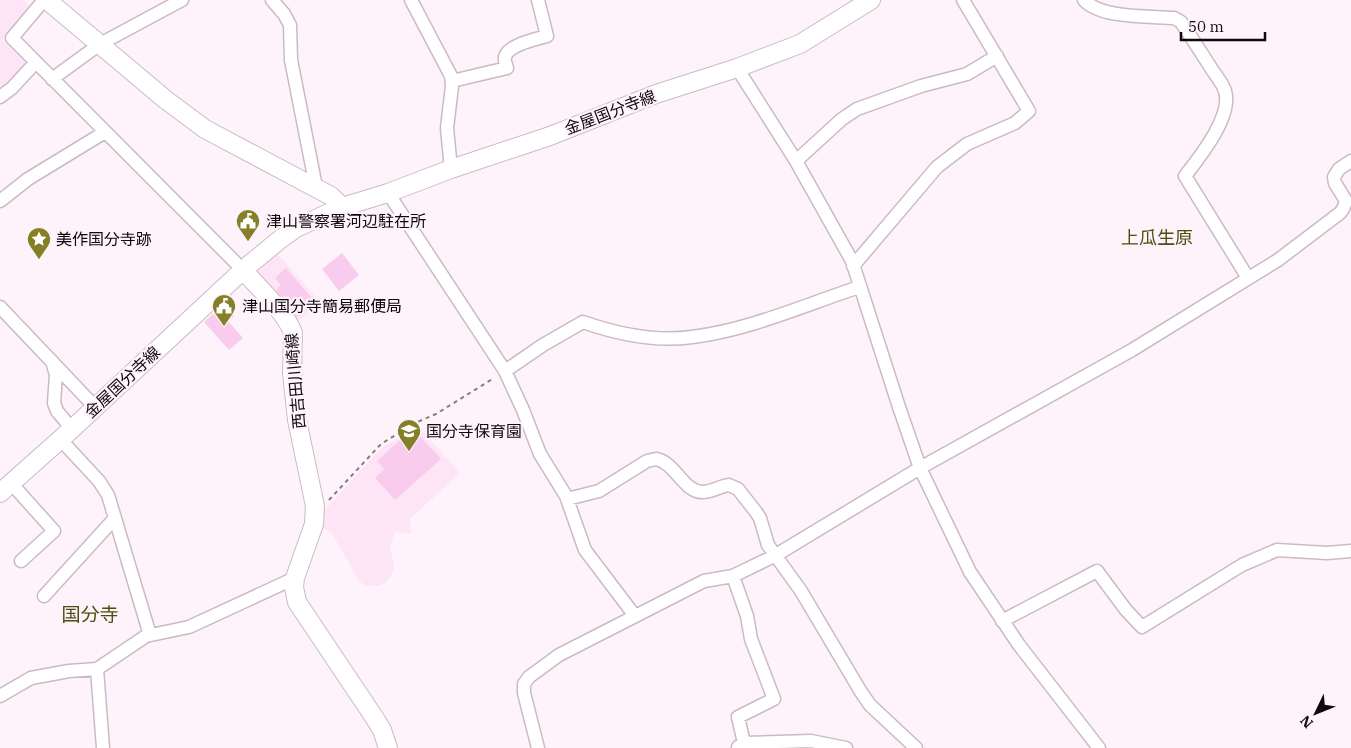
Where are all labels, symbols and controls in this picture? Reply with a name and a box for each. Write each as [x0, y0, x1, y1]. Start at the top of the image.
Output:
scale bar [1181, 10, 1265, 42]
text: 50 m [1188, 17, 1224, 36]
street label: 金屋国分寺線 [562, 85, 658, 139]
public building icon: 津山警察署河辺駐在所 [235, 208, 261, 242]
place label: 津山警察署河辺駐在所 [266, 211, 426, 231]
place icon: 美作国分寺跡 [26, 226, 52, 260]
district label: 上瓜生原 [1121, 226, 1193, 249]
place label: 美作国分寺跡 [56, 229, 152, 249]
public building icon: 津山国分寺簡易郵便局 [211, 293, 237, 327]
place label: 津山国分寺簡易郵便局 [242, 296, 402, 316]
street label: 西吉田川崎線 [281, 332, 309, 430]
street label: 金屋国分寺線 [80, 342, 164, 422]
school or university icon: 国分寺保育園 [396, 418, 422, 452]
place label: 国分寺保育園 [426, 421, 522, 441]
district label: 国分寺 [61, 602, 119, 626]
north arrow [1291, 688, 1341, 738]
text: N [1296, 712, 1317, 732]

